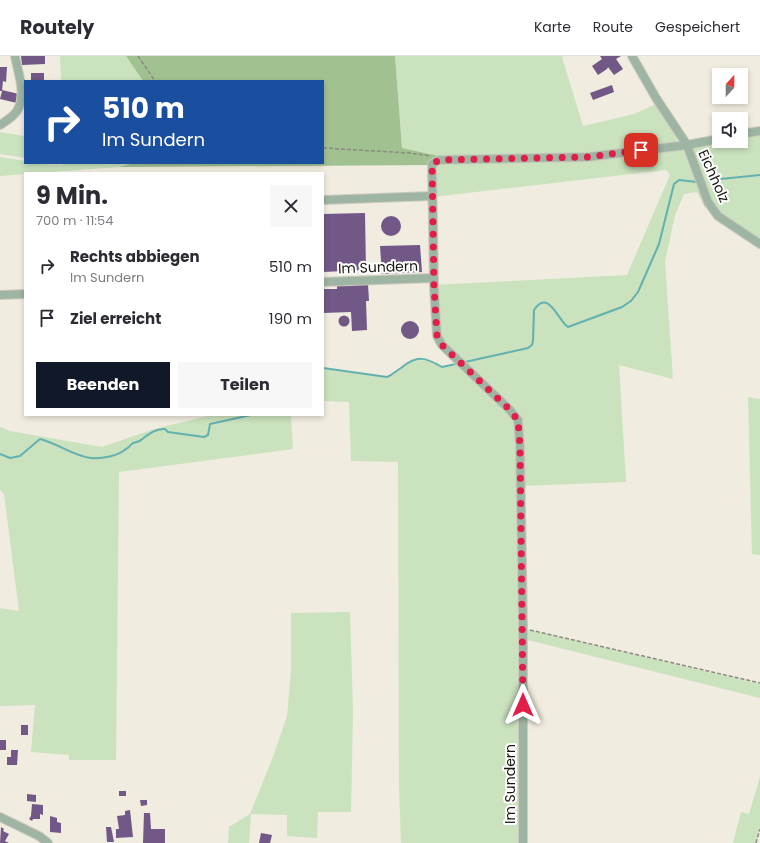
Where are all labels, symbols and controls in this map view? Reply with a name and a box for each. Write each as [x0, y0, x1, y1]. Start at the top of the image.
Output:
text: Routely [20, 14, 94, 41]
text: Karte [534, 17, 571, 37]
text: Route [593, 17, 633, 37]
text: Gespeichert [655, 17, 740, 37]
north arrow [712, 68, 748, 104]
map controls [712, 68, 748, 148]
text: 510 m [102, 89, 185, 128]
icon: right [36, 96, 88, 148]
button: sound [712, 112, 748, 148]
text: Im Sundern [102, 127, 205, 152]
pin [624, 133, 658, 167]
icon: arrive [630, 139, 652, 161]
street label: Eichholz [694, 146, 734, 206]
text: 9 Min. [36, 179, 108, 212]
button: close [270, 185, 312, 227]
text: 700 m · 11:54 [36, 211, 113, 230]
text: Rechts abbiegen [70, 246, 200, 267]
icon: right [36, 255, 58, 277]
text: 510 m [269, 256, 312, 277]
street label: Im Sundern [338, 256, 418, 278]
text: Im Sundern [70, 268, 144, 287]
icon: arrive [36, 307, 58, 329]
text: Ziel erreicht [70, 308, 161, 329]
text: 190 m [269, 308, 312, 329]
button: Beenden [36, 362, 170, 408]
button: Teilen [178, 362, 312, 408]
position arrow [502, 684, 544, 726]
street label: Im Sundern [500, 744, 520, 824]

